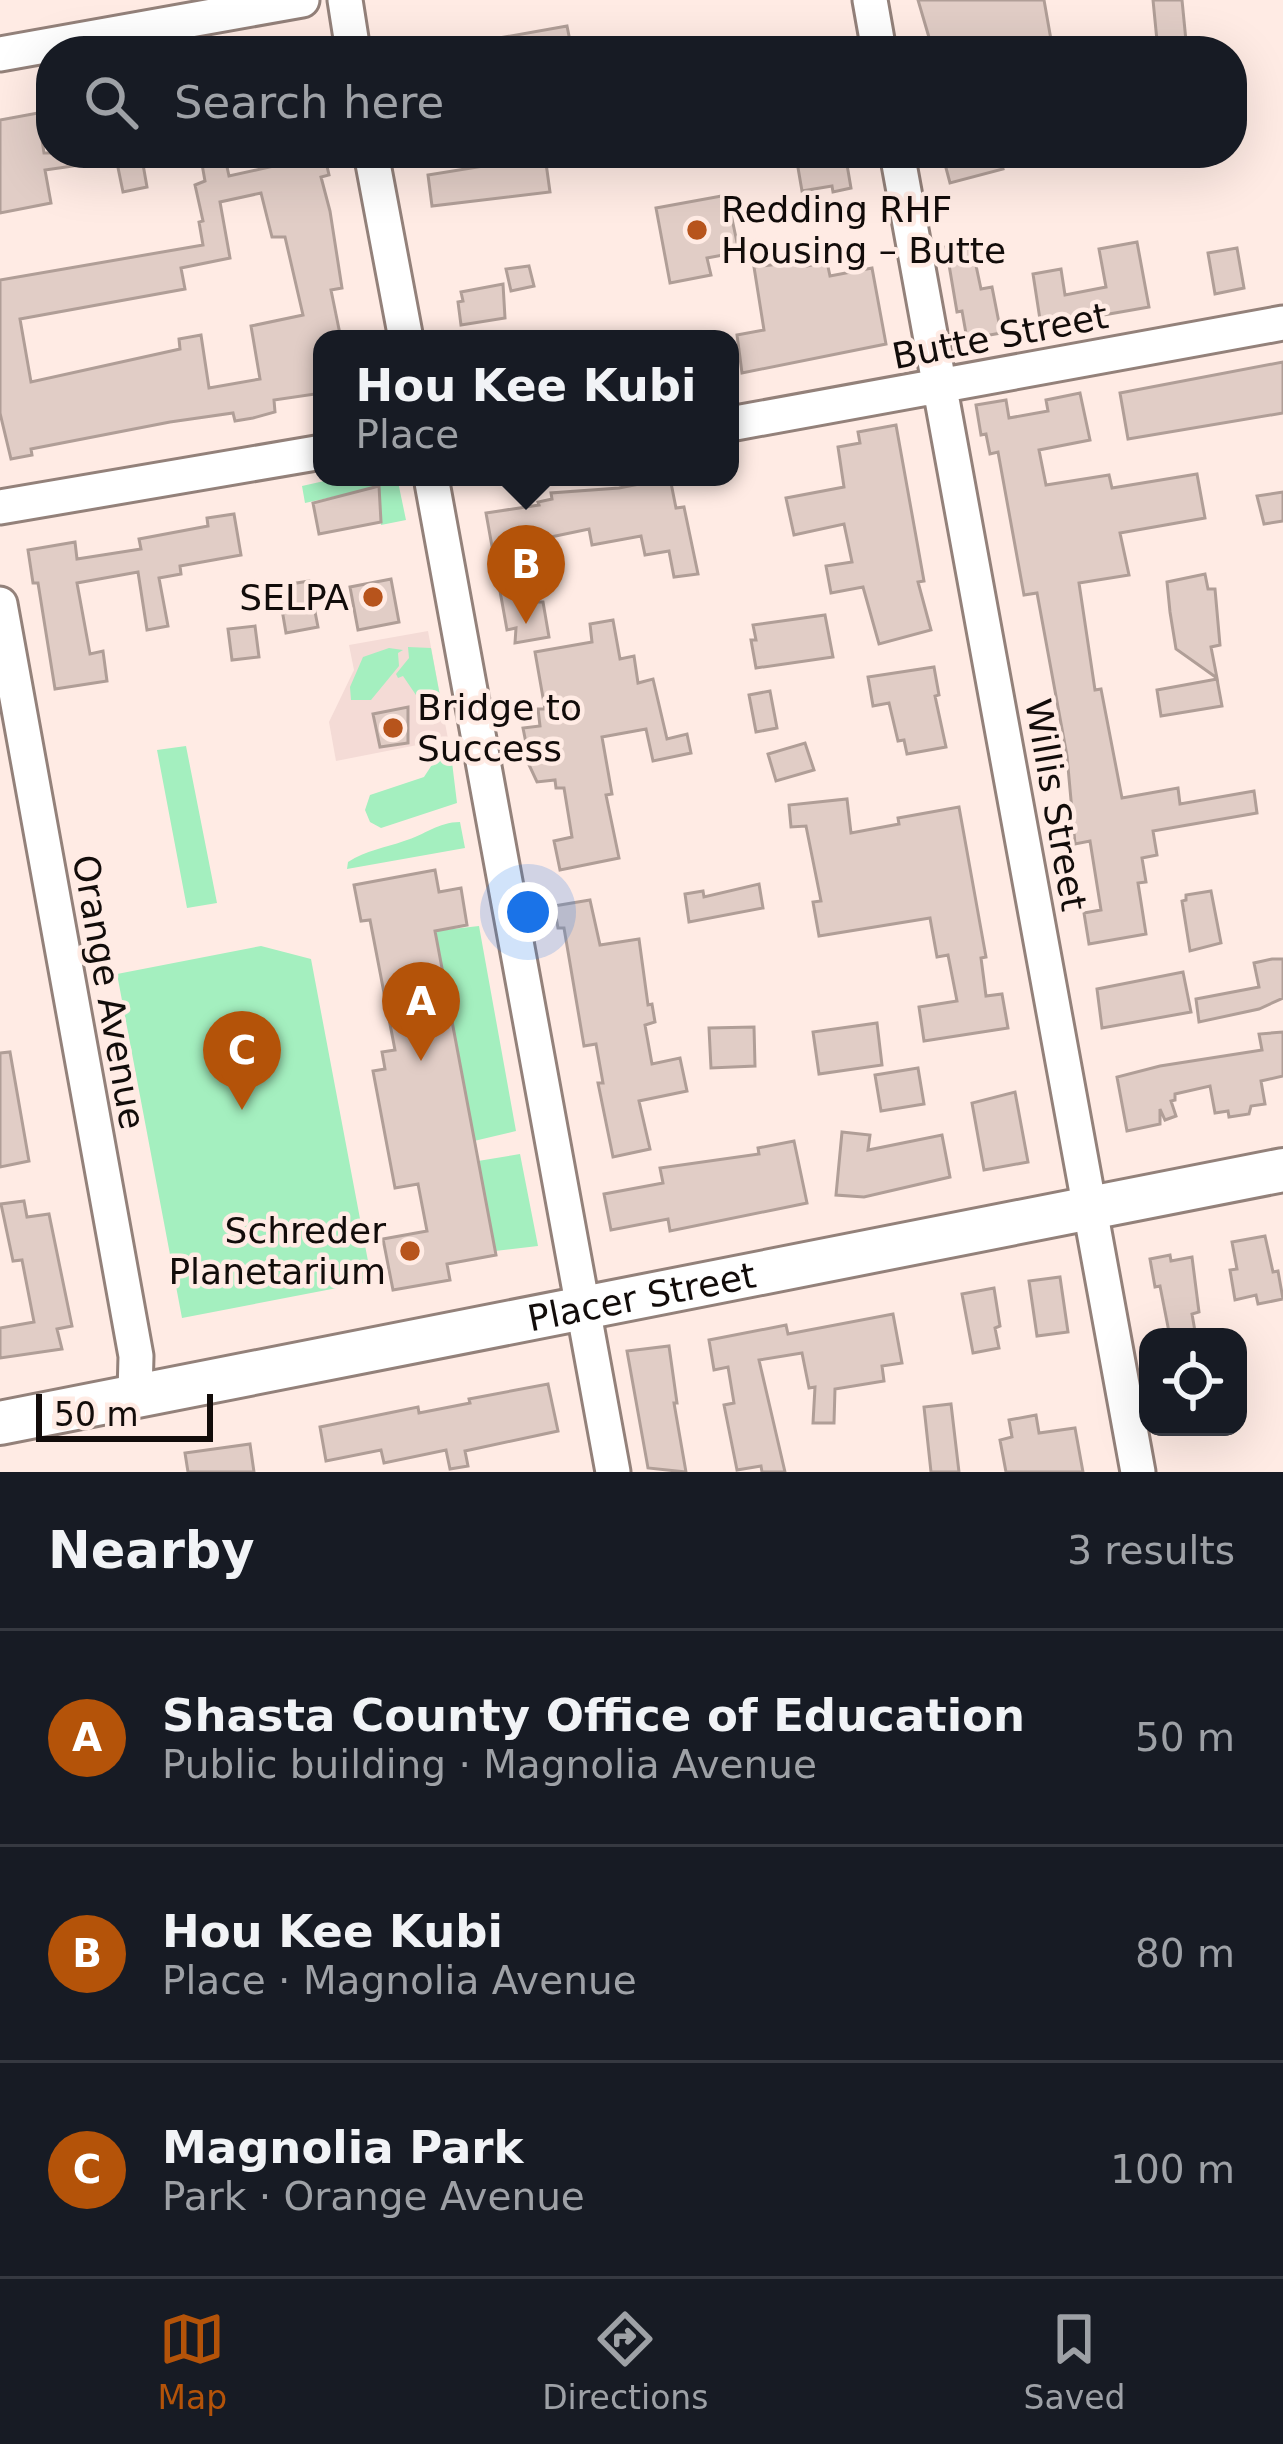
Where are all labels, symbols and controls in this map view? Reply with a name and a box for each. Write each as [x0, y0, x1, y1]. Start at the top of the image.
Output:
search box [36, 36, 1247, 168]
icon: search [78, 69, 144, 135]
text: Search here [174, 76, 444, 129]
place label: Redding RHF Housing – Butte [721, 189, 1006, 271]
marker: Redding RHF Housing – Butte [684, 217, 710, 243]
street label: Butte Street [889, 295, 1111, 377]
popup [313, 330, 739, 486]
text: Hou Kee Kubi [356, 359, 696, 412]
text: Place [356, 412, 459, 457]
pin: B [487, 525, 565, 624]
place label: SELPA [239, 577, 349, 618]
marker: SELPA [360, 584, 386, 610]
place label: Bridge to Success [417, 687, 582, 769]
street label: Willis Street [1017, 696, 1095, 914]
marker: Bridge to Success [380, 715, 406, 741]
street label: Orange Avenue [65, 851, 153, 1133]
your location [498, 882, 558, 942]
pin: A [382, 962, 460, 1061]
pin: C [203, 1011, 281, 1110]
place label: Schreder Planetarium [168, 1210, 386, 1292]
marker: Schreder Planetarium [397, 1238, 423, 1264]
street label: Placer Street [524, 1254, 759, 1339]
map controls [1139, 1328, 1247, 1436]
button: locate [1139, 1328, 1247, 1436]
scale bar [36, 1388, 213, 1441]
text: 50 m [54, 1395, 139, 1434]
text: Nearby [48, 1521, 255, 1580]
text: 3 results [1067, 1528, 1235, 1573]
text: Shasta County Office of Education [162, 1689, 1025, 1742]
text: A [72, 1715, 102, 1760]
text: 50 m [1135, 1715, 1235, 1760]
text: Public building · Magnolia Avenue [162, 1742, 817, 1787]
text: Hou Kee Kubi [162, 1905, 503, 1958]
text: B [72, 1931, 102, 1976]
text: 80 m [1135, 1931, 1235, 1976]
text: Place · Magnolia Avenue [162, 1958, 637, 2003]
text: Magnolia Park [162, 2121, 523, 2174]
text: C [73, 2147, 101, 2192]
text: 100 m [1110, 2147, 1235, 2192]
text: Park · Orange Avenue [162, 2174, 585, 2219]
tab: Map [158, 2306, 227, 2417]
tab: Directions [542, 2306, 708, 2417]
tab: Saved [1024, 2306, 1125, 2417]

